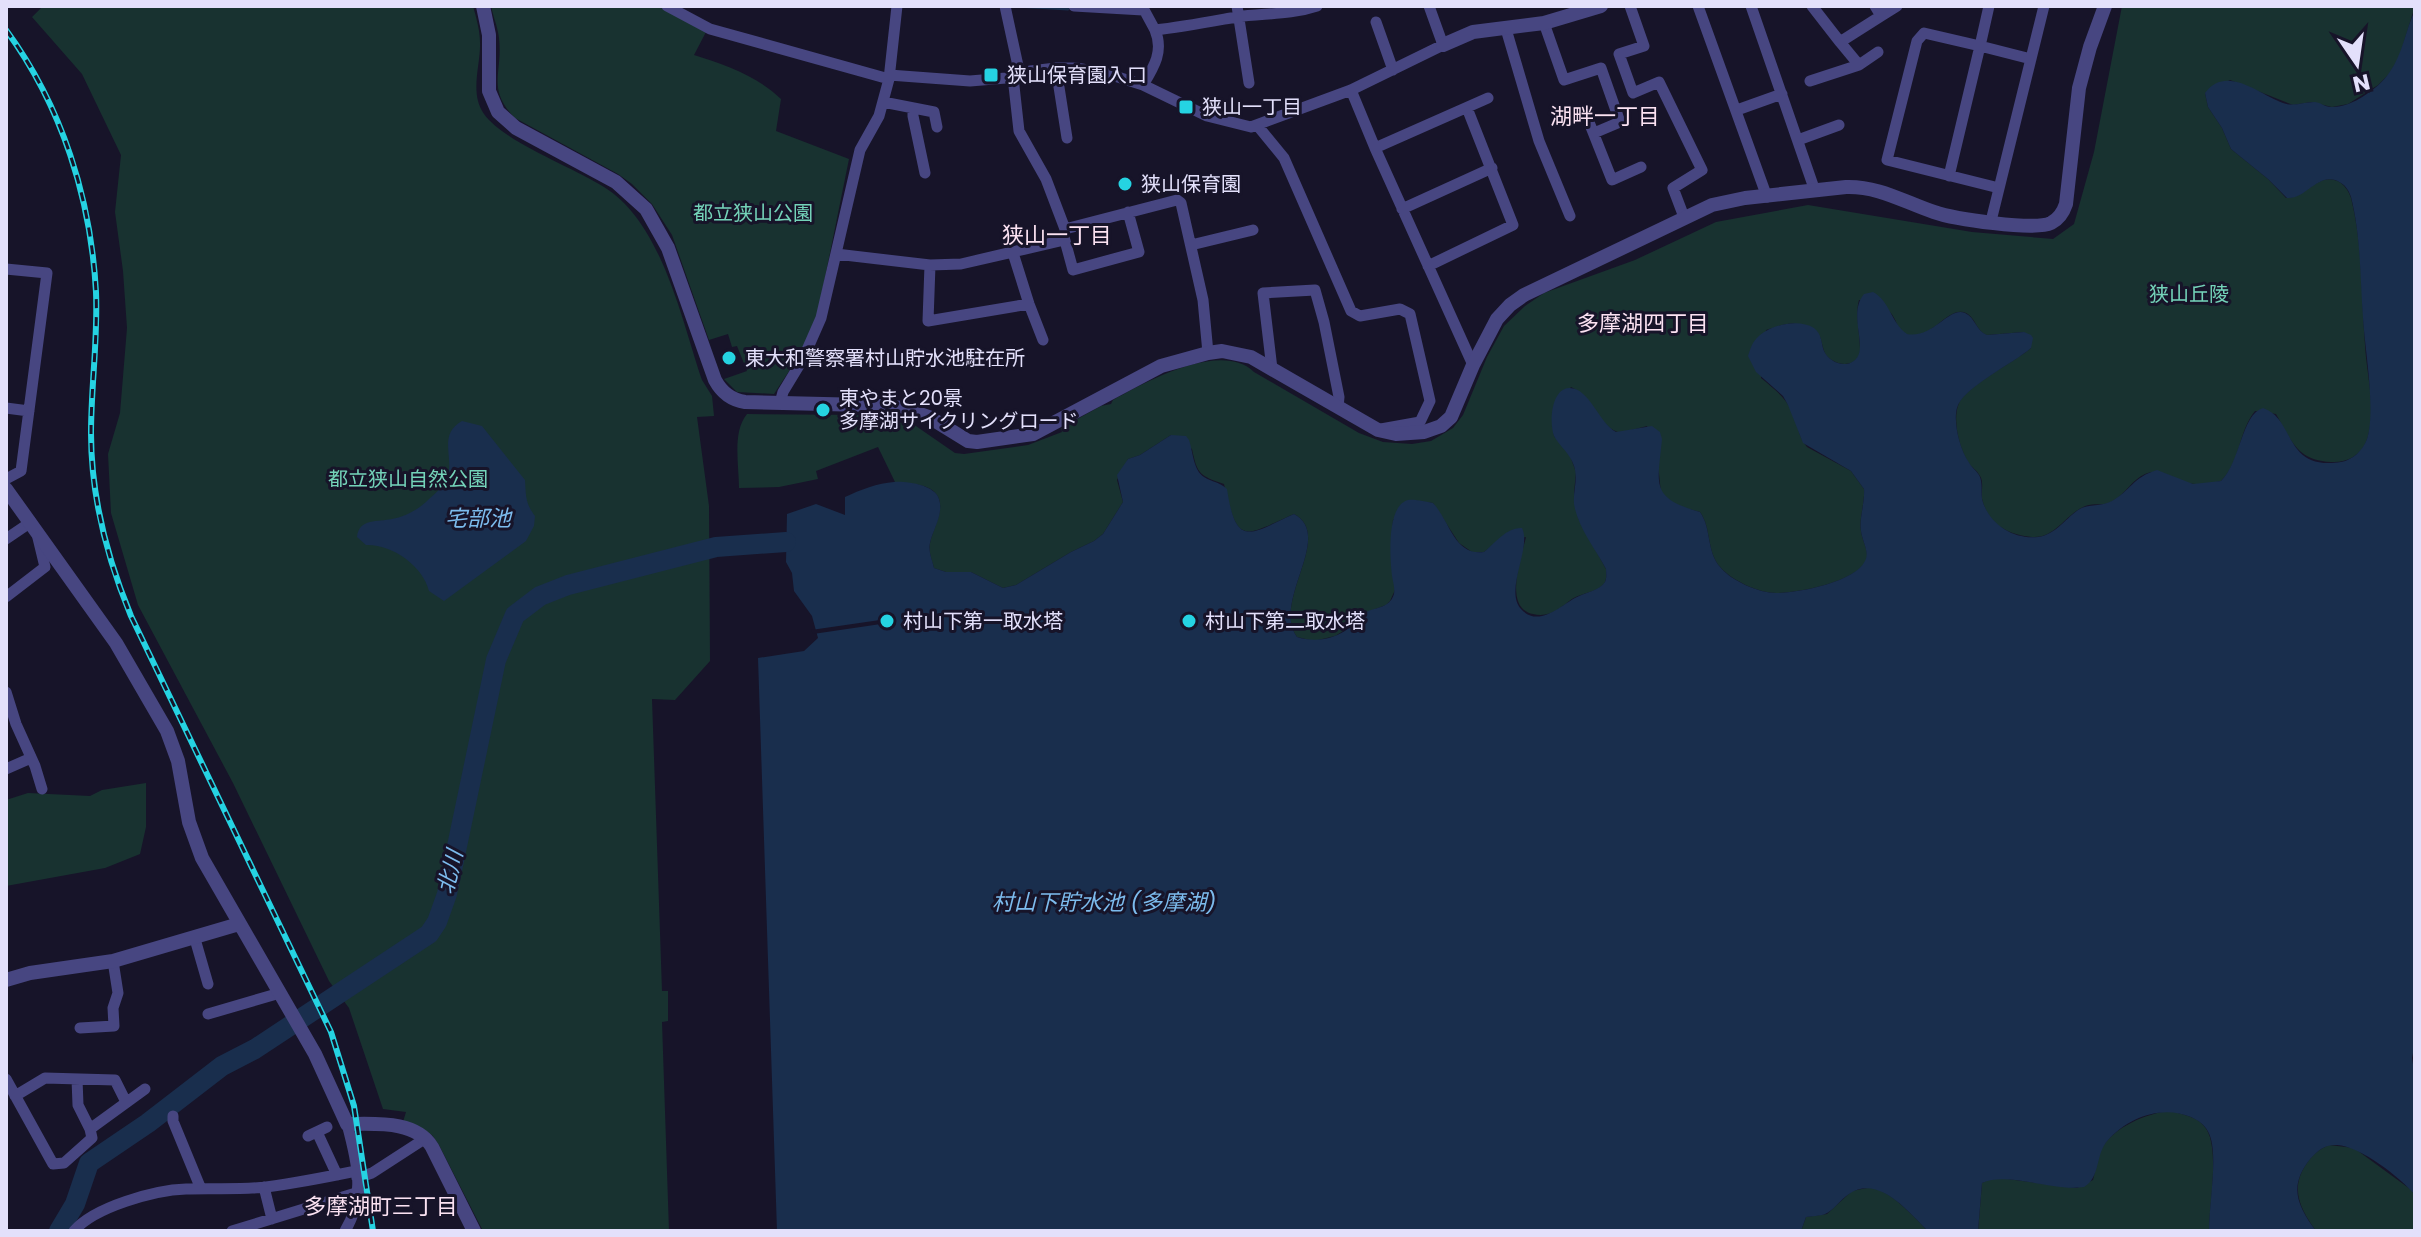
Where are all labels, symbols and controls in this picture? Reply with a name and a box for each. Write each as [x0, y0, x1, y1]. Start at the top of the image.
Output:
north arrow [2317, 24, 2397, 104]
place label: 狭山保育園入口 [1007, 61, 1147, 89]
marker: 狭山保育園入口 [982, 66, 1000, 84]
text: N [2350, 66, 2373, 100]
place label: 狭山一丁目 [1202, 93, 1302, 121]
marker: 狭山一丁目 [1177, 98, 1195, 116]
district label: 湖畔一丁目 [1550, 101, 1660, 132]
place label: 狭山保育園 [1141, 170, 1241, 198]
marker: 狭山保育園 [1116, 175, 1134, 193]
park label: 都立狭山公園 [693, 199, 813, 227]
district label: 狭山一丁目 [1002, 220, 1112, 251]
park label: 狭山丘陵 [2149, 280, 2229, 308]
district label: 多摩湖四丁目 [1577, 308, 1709, 339]
place label: 東大和警察署村山貯水池駐在所 [745, 344, 1025, 372]
marker: 東大和警察署村山貯水池駐在所 [720, 349, 738, 367]
place label: 東やまと20景 多摩湖サイクリングロード [839, 384, 1079, 435]
marker: 東やまと20景 多摩湖サイクリングロード [814, 401, 832, 419]
park label: 都立狭山自然公園 [328, 465, 488, 493]
water label: 宅部池 [445, 503, 513, 534]
place label: 村山下第一取水塔 [903, 607, 1063, 635]
place label: 村山下第二取水塔 [1205, 607, 1365, 635]
marker: 村山下第一取水塔 [878, 612, 896, 630]
marker: 村山下第二取水塔 [1180, 612, 1198, 630]
water label: 北川 [430, 845, 471, 897]
water label: 村山下貯水池 (多摩湖) [992, 887, 1216, 918]
district label: 多摩湖町三丁目 [304, 1191, 458, 1222]

